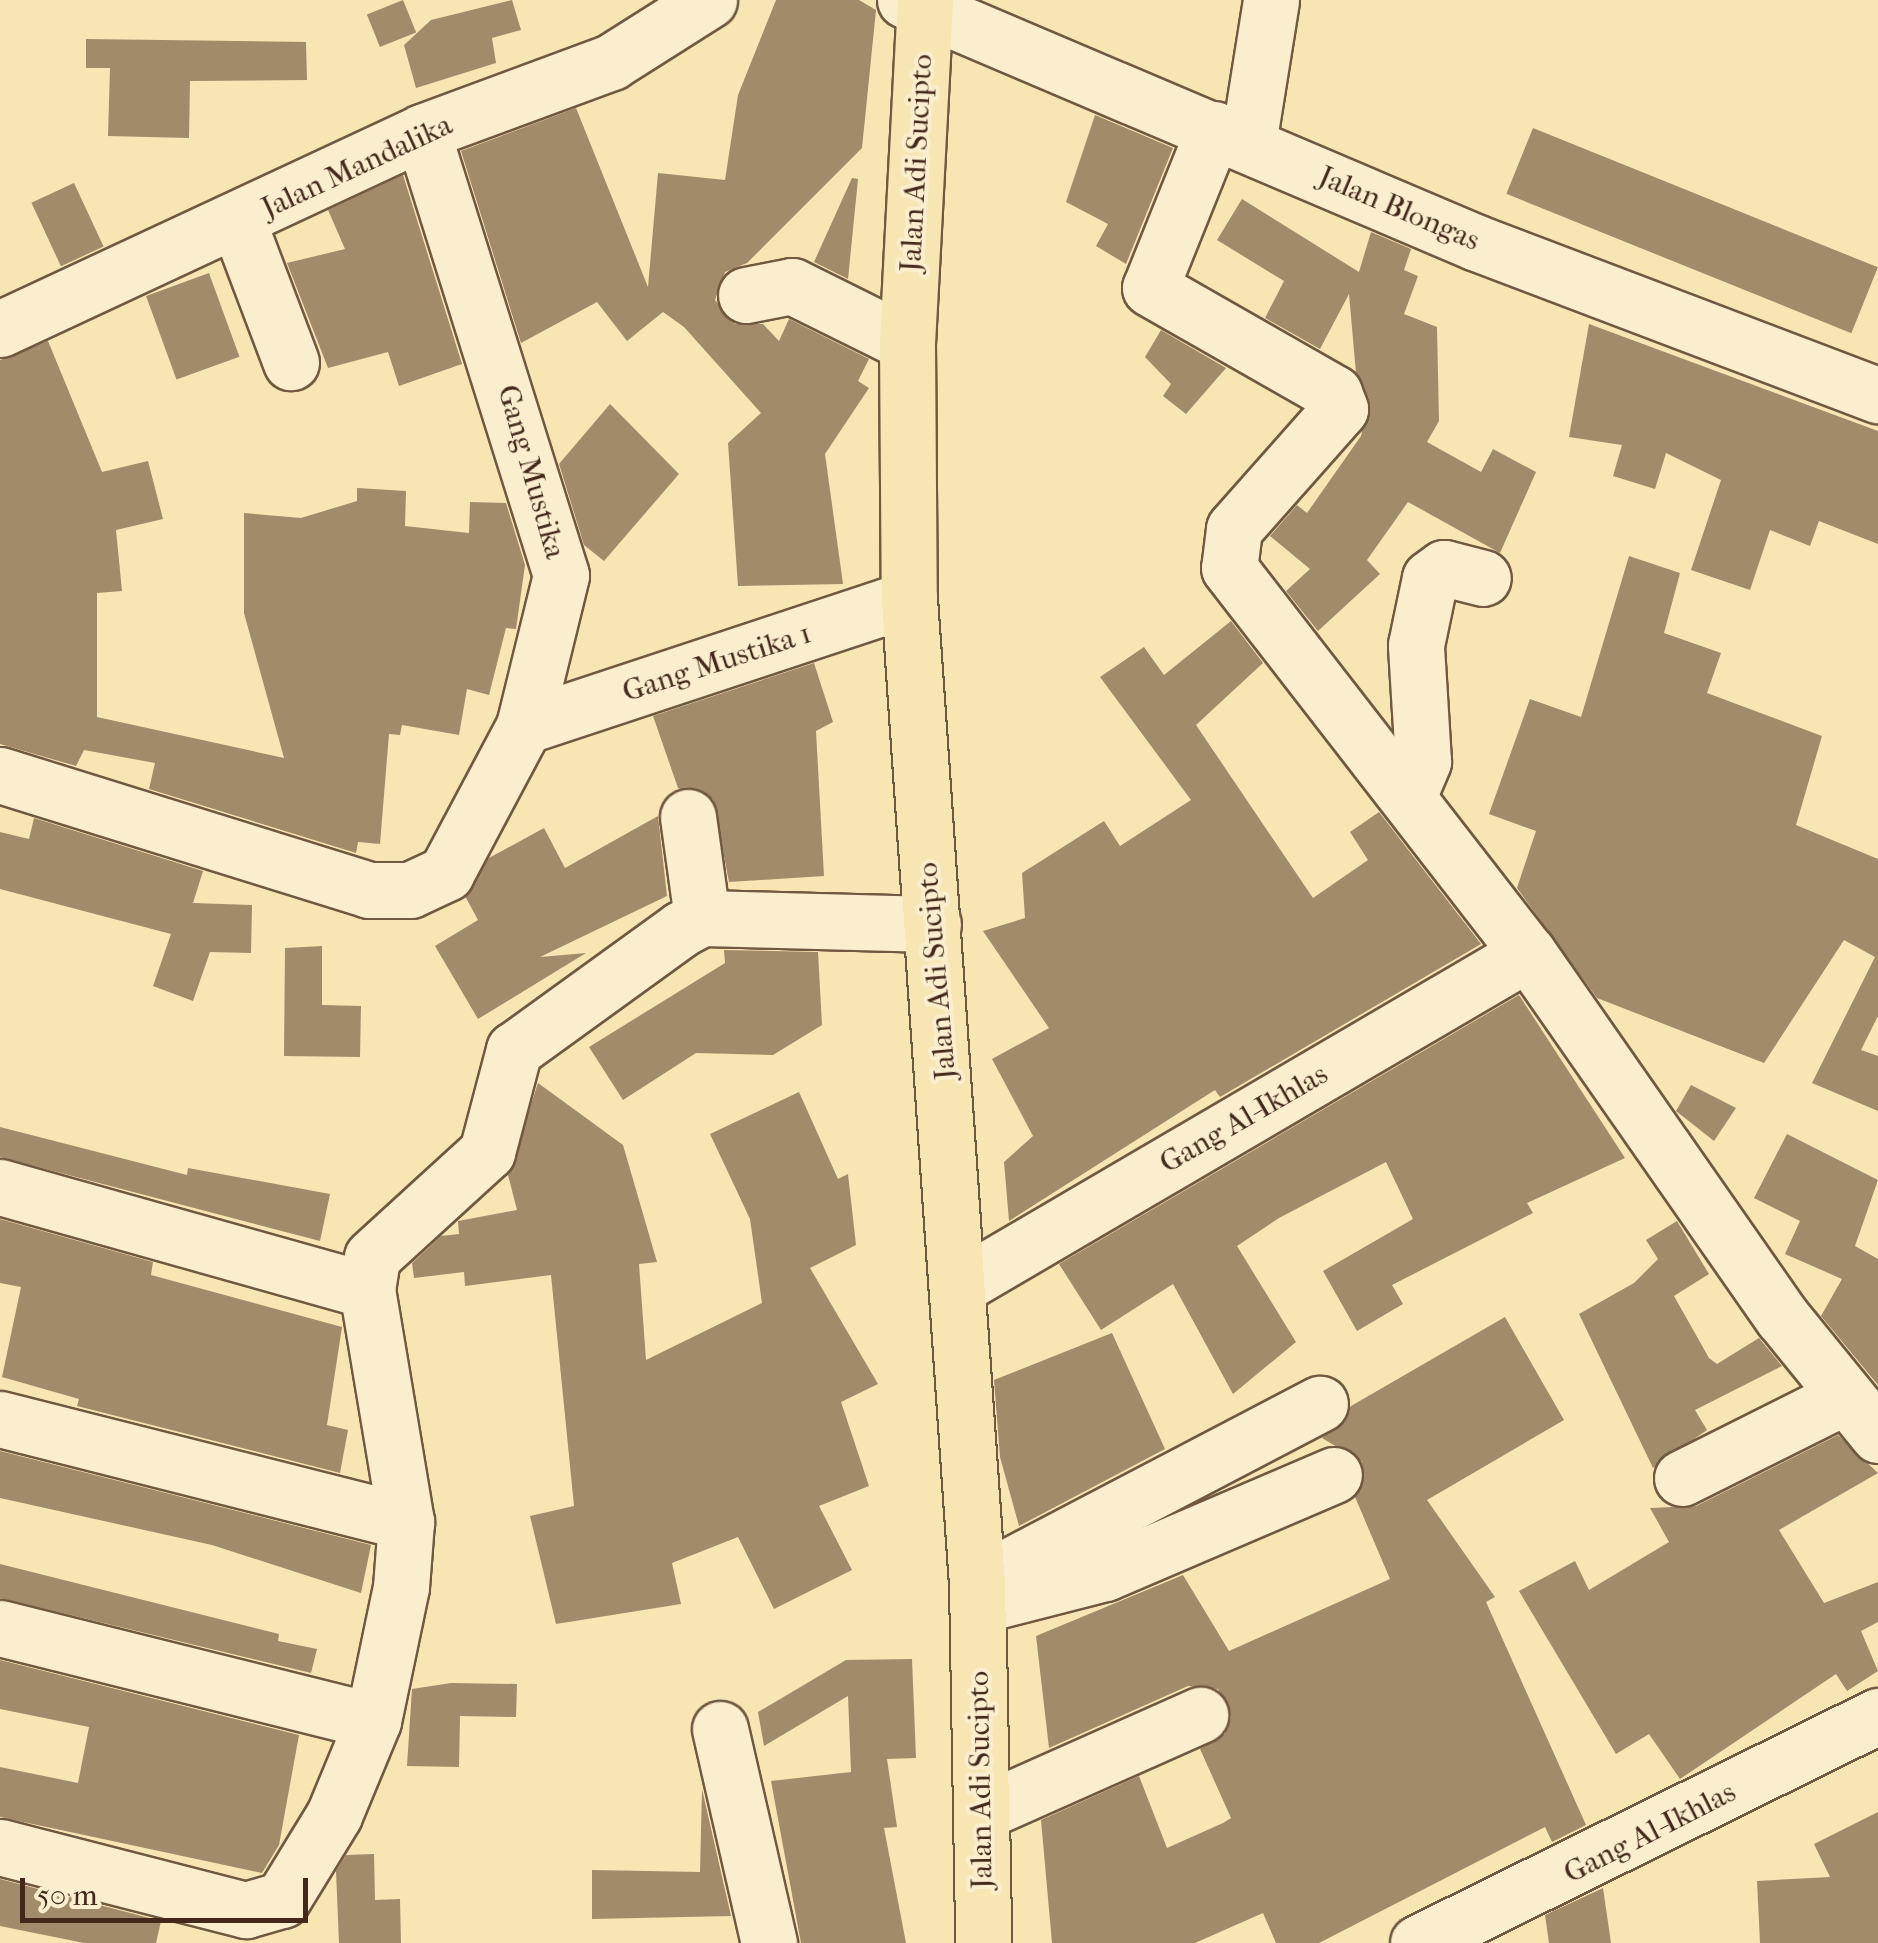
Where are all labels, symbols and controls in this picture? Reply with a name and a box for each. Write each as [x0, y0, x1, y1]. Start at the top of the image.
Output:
street label: Jalan Adi Sucipto [893, 53, 941, 273]
street label: Jalan Mandalika [256, 107, 458, 227]
street label: Jalan Blongas [1313, 159, 1485, 259]
street label: Gang Mustika [489, 381, 573, 563]
street label: Gang Mustika 1 [618, 616, 816, 710]
street label: Jalan Adi Sucipto [910, 861, 964, 1081]
street label: Gang Al-Ikhlas [1154, 1056, 1334, 1182]
street label: Jalan Adi Sucipto [961, 1671, 1001, 1889]
street label: Gang Al-Ikhlas [1558, 1774, 1742, 1892]
scale bar [25, 1858, 312, 1920]
text: 50 m [37, 1878, 98, 1913]

